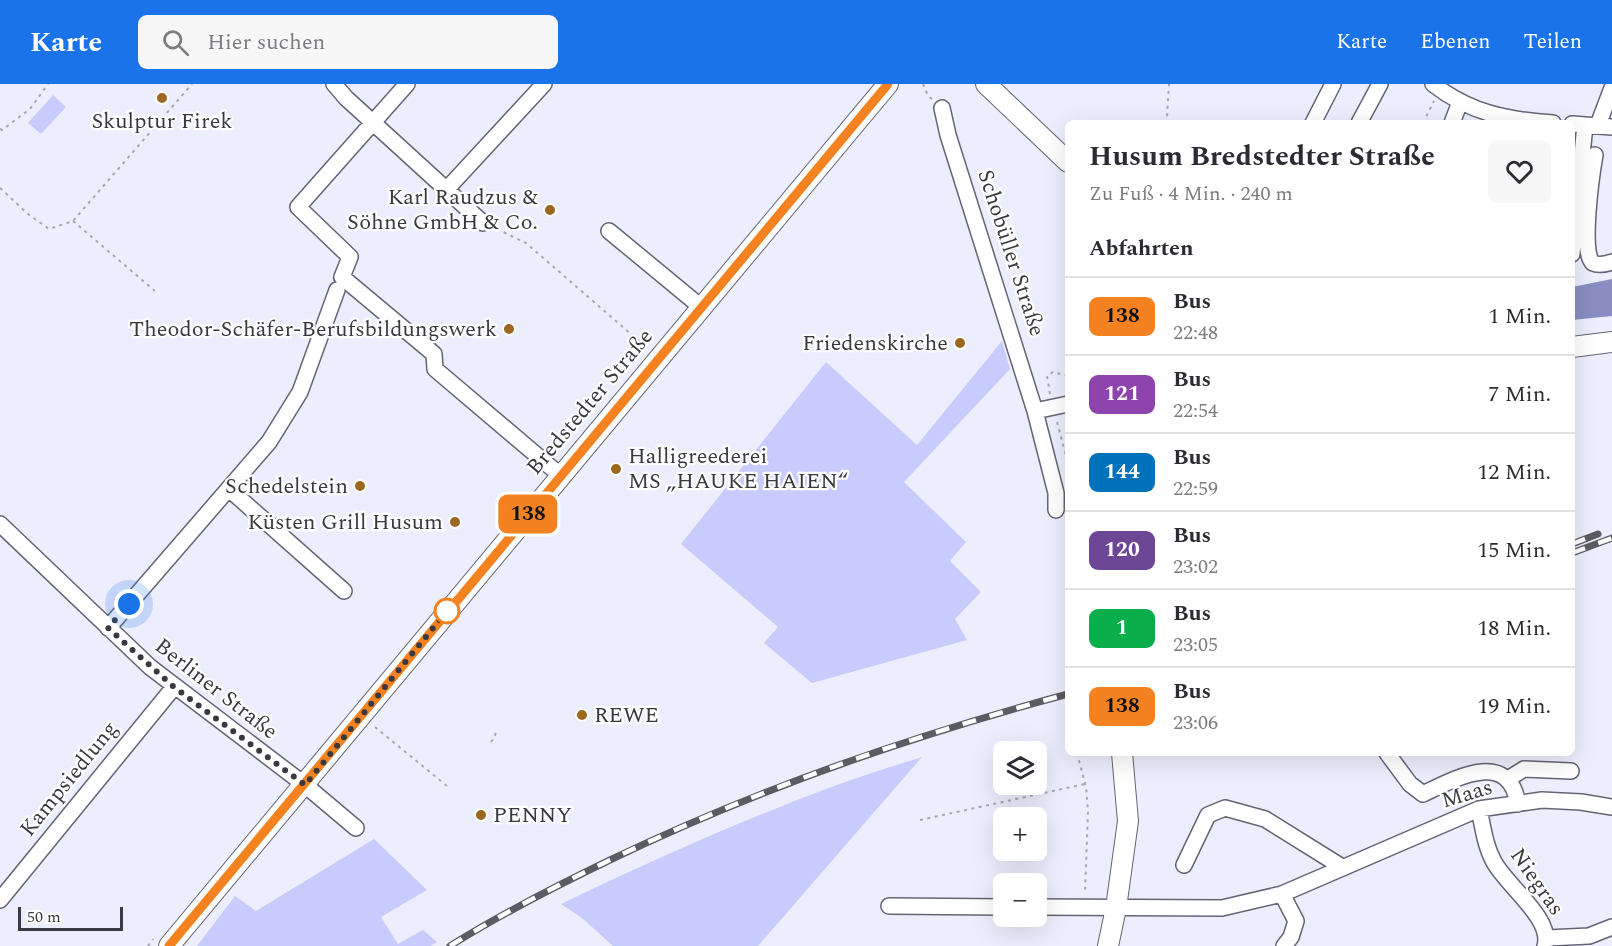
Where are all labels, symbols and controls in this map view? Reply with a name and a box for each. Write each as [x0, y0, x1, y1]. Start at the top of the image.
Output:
search box [138, 15, 558, 69]
text: Karte [30, 21, 102, 64]
icon: search [159, 26, 192, 59]
text: Hier suchen [207, 26, 325, 59]
text: Karte [1336, 26, 1387, 58]
text: Ebenen [1420, 26, 1491, 58]
text: Teilen [1524, 26, 1582, 58]
marker: Skulptur Firek [155, 91, 169, 105]
place label: Skulptur Firek [91, 105, 233, 138]
text: Husum Bredstedter Straße [1089, 135, 1435, 178]
button: heart [1488, 140, 1551, 203]
street label: Schobüller Straße [969, 166, 1053, 340]
text: Zu Fuß · 4 Min. · 240 m [1089, 179, 1293, 209]
place label: Karl Raudzus & Söhne GmbH & Co. [347, 181, 539, 239]
marker: Karl Raudzus & Söhne GmbH & Co. [543, 203, 557, 217]
text: Abfahrten [1089, 232, 1194, 265]
text: Bus [1173, 285, 1211, 318]
text: 138 [1104, 300, 1140, 332]
text: 1 Min. [1488, 300, 1551, 333]
place label: Theodor-Schäfer-Berufsbildungswerk [129, 313, 497, 346]
text: 22:48 [1173, 318, 1218, 348]
marker: Theodor-Schäfer-Berufsbildungswerk [502, 322, 516, 336]
street label: Bredstedter Straße [519, 322, 661, 482]
place label: Friedenskirche [802, 327, 948, 360]
marker: Friedenskirche [953, 336, 967, 350]
text: Bus [1173, 363, 1211, 396]
text: 121 [1104, 378, 1140, 410]
text: 7 Min. [1488, 378, 1551, 411]
text: 22:54 [1173, 396, 1218, 426]
place label: Halligreederei MS „HAUKE HAIEN“ [628, 440, 848, 498]
text: Bus [1173, 441, 1211, 474]
text: 144 [1104, 456, 1140, 488]
text: 12 Min. [1477, 456, 1551, 489]
marker: Halligreederei MS „HAUKE HAIEN“ [609, 462, 623, 476]
place label: Schedelstein [225, 470, 348, 503]
text: 22:59 [1173, 474, 1218, 504]
marker: Schedelstein [353, 479, 367, 493]
line badge: 138 [494, 494, 562, 534]
text: 138 [510, 498, 546, 530]
place label: Küsten Grill Husum [248, 506, 443, 539]
marker: Küsten Grill Husum [448, 515, 462, 529]
text: Bus [1173, 519, 1211, 552]
text: 120 [1104, 534, 1140, 566]
text: 15 Min. [1477, 534, 1551, 567]
text: 23:02 [1173, 552, 1218, 582]
your location [114, 589, 144, 619]
text: Bus [1173, 597, 1211, 630]
unlabelled marker [434, 598, 460, 624]
text: 1 [1116, 612, 1128, 644]
text: 18 Min. [1477, 612, 1551, 645]
street label: Berliner Straße [147, 630, 285, 748]
text: 23:05 [1173, 630, 1218, 660]
text: Bus [1173, 675, 1211, 708]
text: 138 [1104, 690, 1140, 722]
text: 19 Min. [1477, 690, 1551, 723]
place label: REWE [594, 699, 659, 732]
marker: REWE [575, 708, 589, 722]
text: 23:06 [1173, 708, 1218, 738]
street label: Kampsiedlung [12, 714, 126, 844]
map controls [993, 741, 1047, 927]
button: layers [993, 741, 1047, 795]
street label: Maas [1437, 771, 1497, 817]
place label: PENNY [493, 799, 572, 832]
button: + [993, 807, 1047, 861]
marker: PENNY [474, 808, 488, 822]
street label: Niegras [1502, 841, 1572, 923]
button: − [993, 873, 1047, 927]
scale bar [18, 904, 123, 932]
text: 50 m [27, 905, 61, 929]

